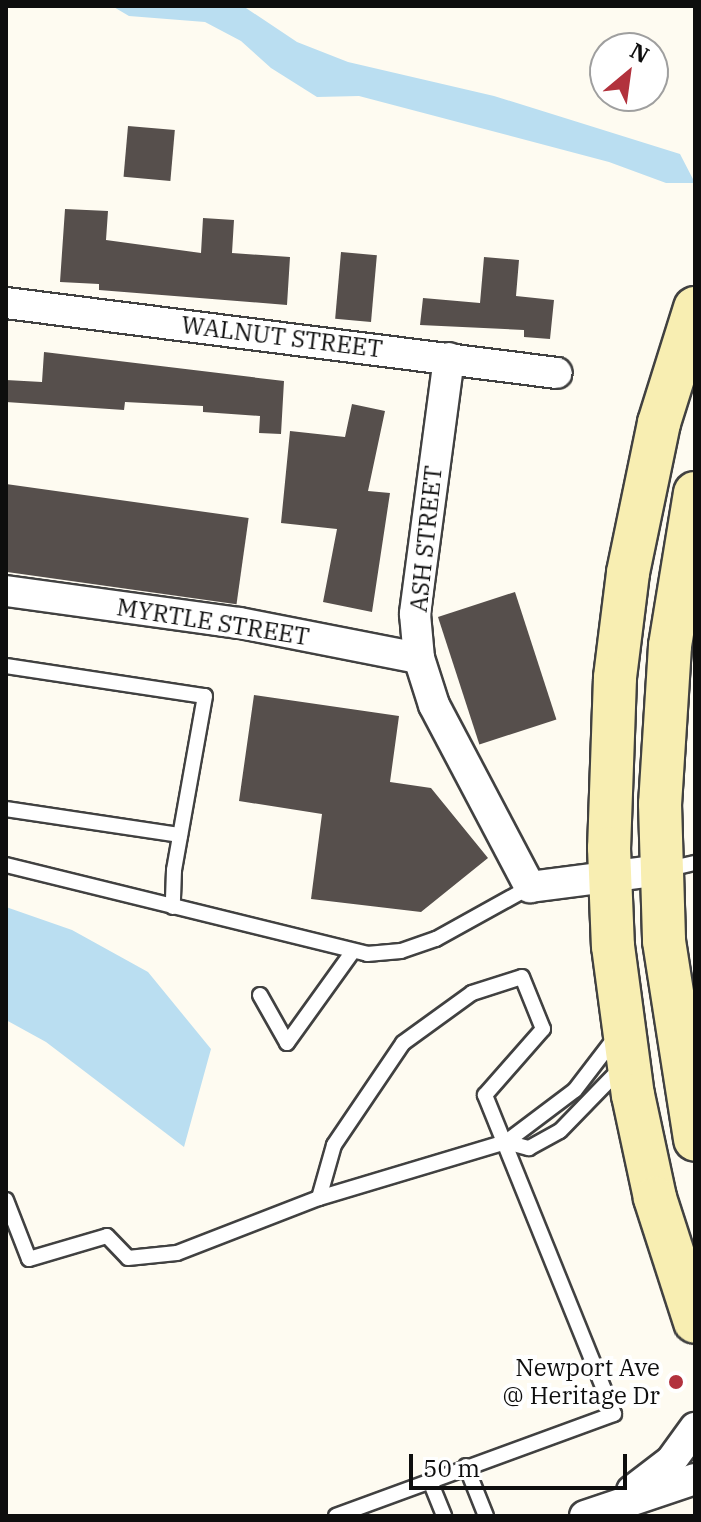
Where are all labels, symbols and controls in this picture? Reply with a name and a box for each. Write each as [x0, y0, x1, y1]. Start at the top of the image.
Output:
north arrow [589, 32, 669, 112]
text: N [625, 35, 655, 69]
street label: WALNUT STREET [180, 310, 384, 364]
street label: ASH STREET [404, 464, 448, 614]
street label: MYRTLE STREET [115, 593, 311, 651]
place label: Newport Ave @ Heritage Dr [502, 1354, 660, 1410]
marker: Newport Ave @ Heritage Dr [667, 1373, 685, 1391]
scale bar [413, 1438, 631, 1488]
text: 50 m [423, 1452, 480, 1484]

